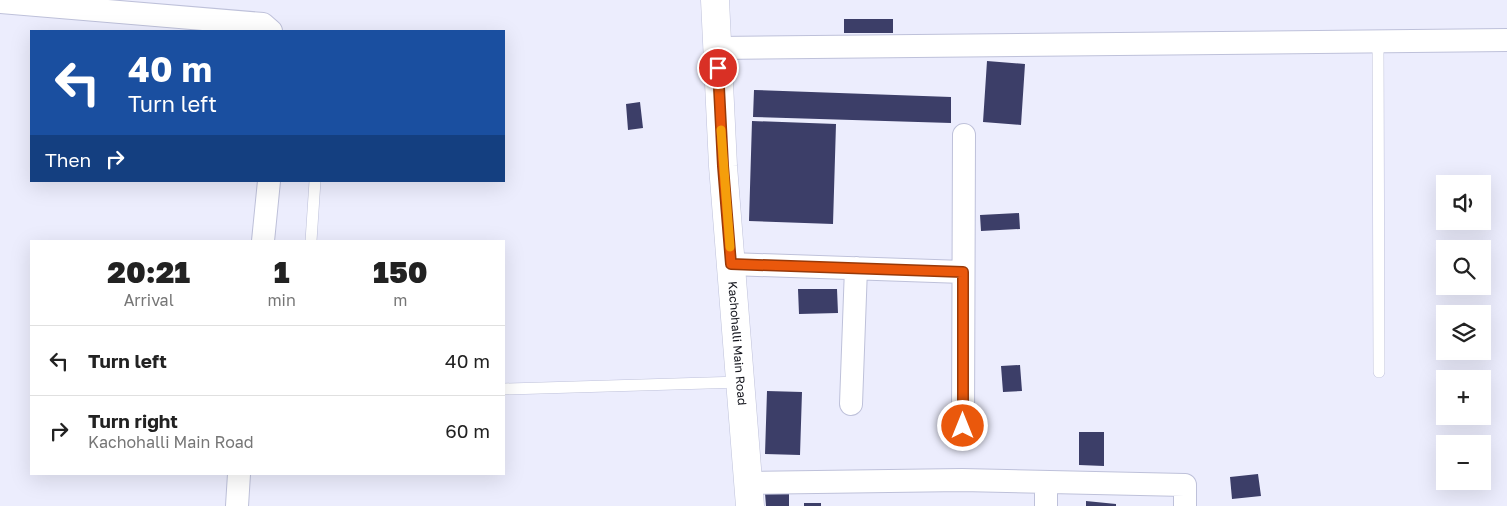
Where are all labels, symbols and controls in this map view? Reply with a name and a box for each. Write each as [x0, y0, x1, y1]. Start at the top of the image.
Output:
pin [697, 47, 739, 89]
text: 40 m [128, 48, 212, 90]
icon: left [45, 50, 110, 115]
icon: arrive [704, 54, 732, 82]
text: Turn left [128, 90, 217, 117]
icon: right [101, 145, 129, 173]
text: Then [45, 148, 91, 171]
map controls [1436, 175, 1491, 490]
button: sound [1436, 175, 1491, 230]
button: search [1436, 240, 1491, 295]
text: 20:21 [107, 254, 190, 290]
text: 1 [274, 254, 290, 290]
text: 150 [373, 254, 428, 290]
street label: Kachohalli Main Road [725, 281, 750, 406]
text: Arrival [124, 290, 174, 310]
text: min [267, 290, 296, 310]
text: m [393, 290, 407, 310]
button: layers [1436, 305, 1491, 360]
icon: left [45, 347, 73, 375]
text: Turn left [88, 349, 167, 372]
text: 40 m [445, 349, 490, 372]
button: + [1436, 370, 1491, 425]
position arrow [936, 399, 988, 451]
text: Turn right [88, 409, 178, 432]
icon: right [45, 417, 73, 445]
text: 60 m [445, 419, 490, 442]
text: Kachohalli Main Road [88, 432, 254, 452]
button: − [1436, 435, 1491, 490]

